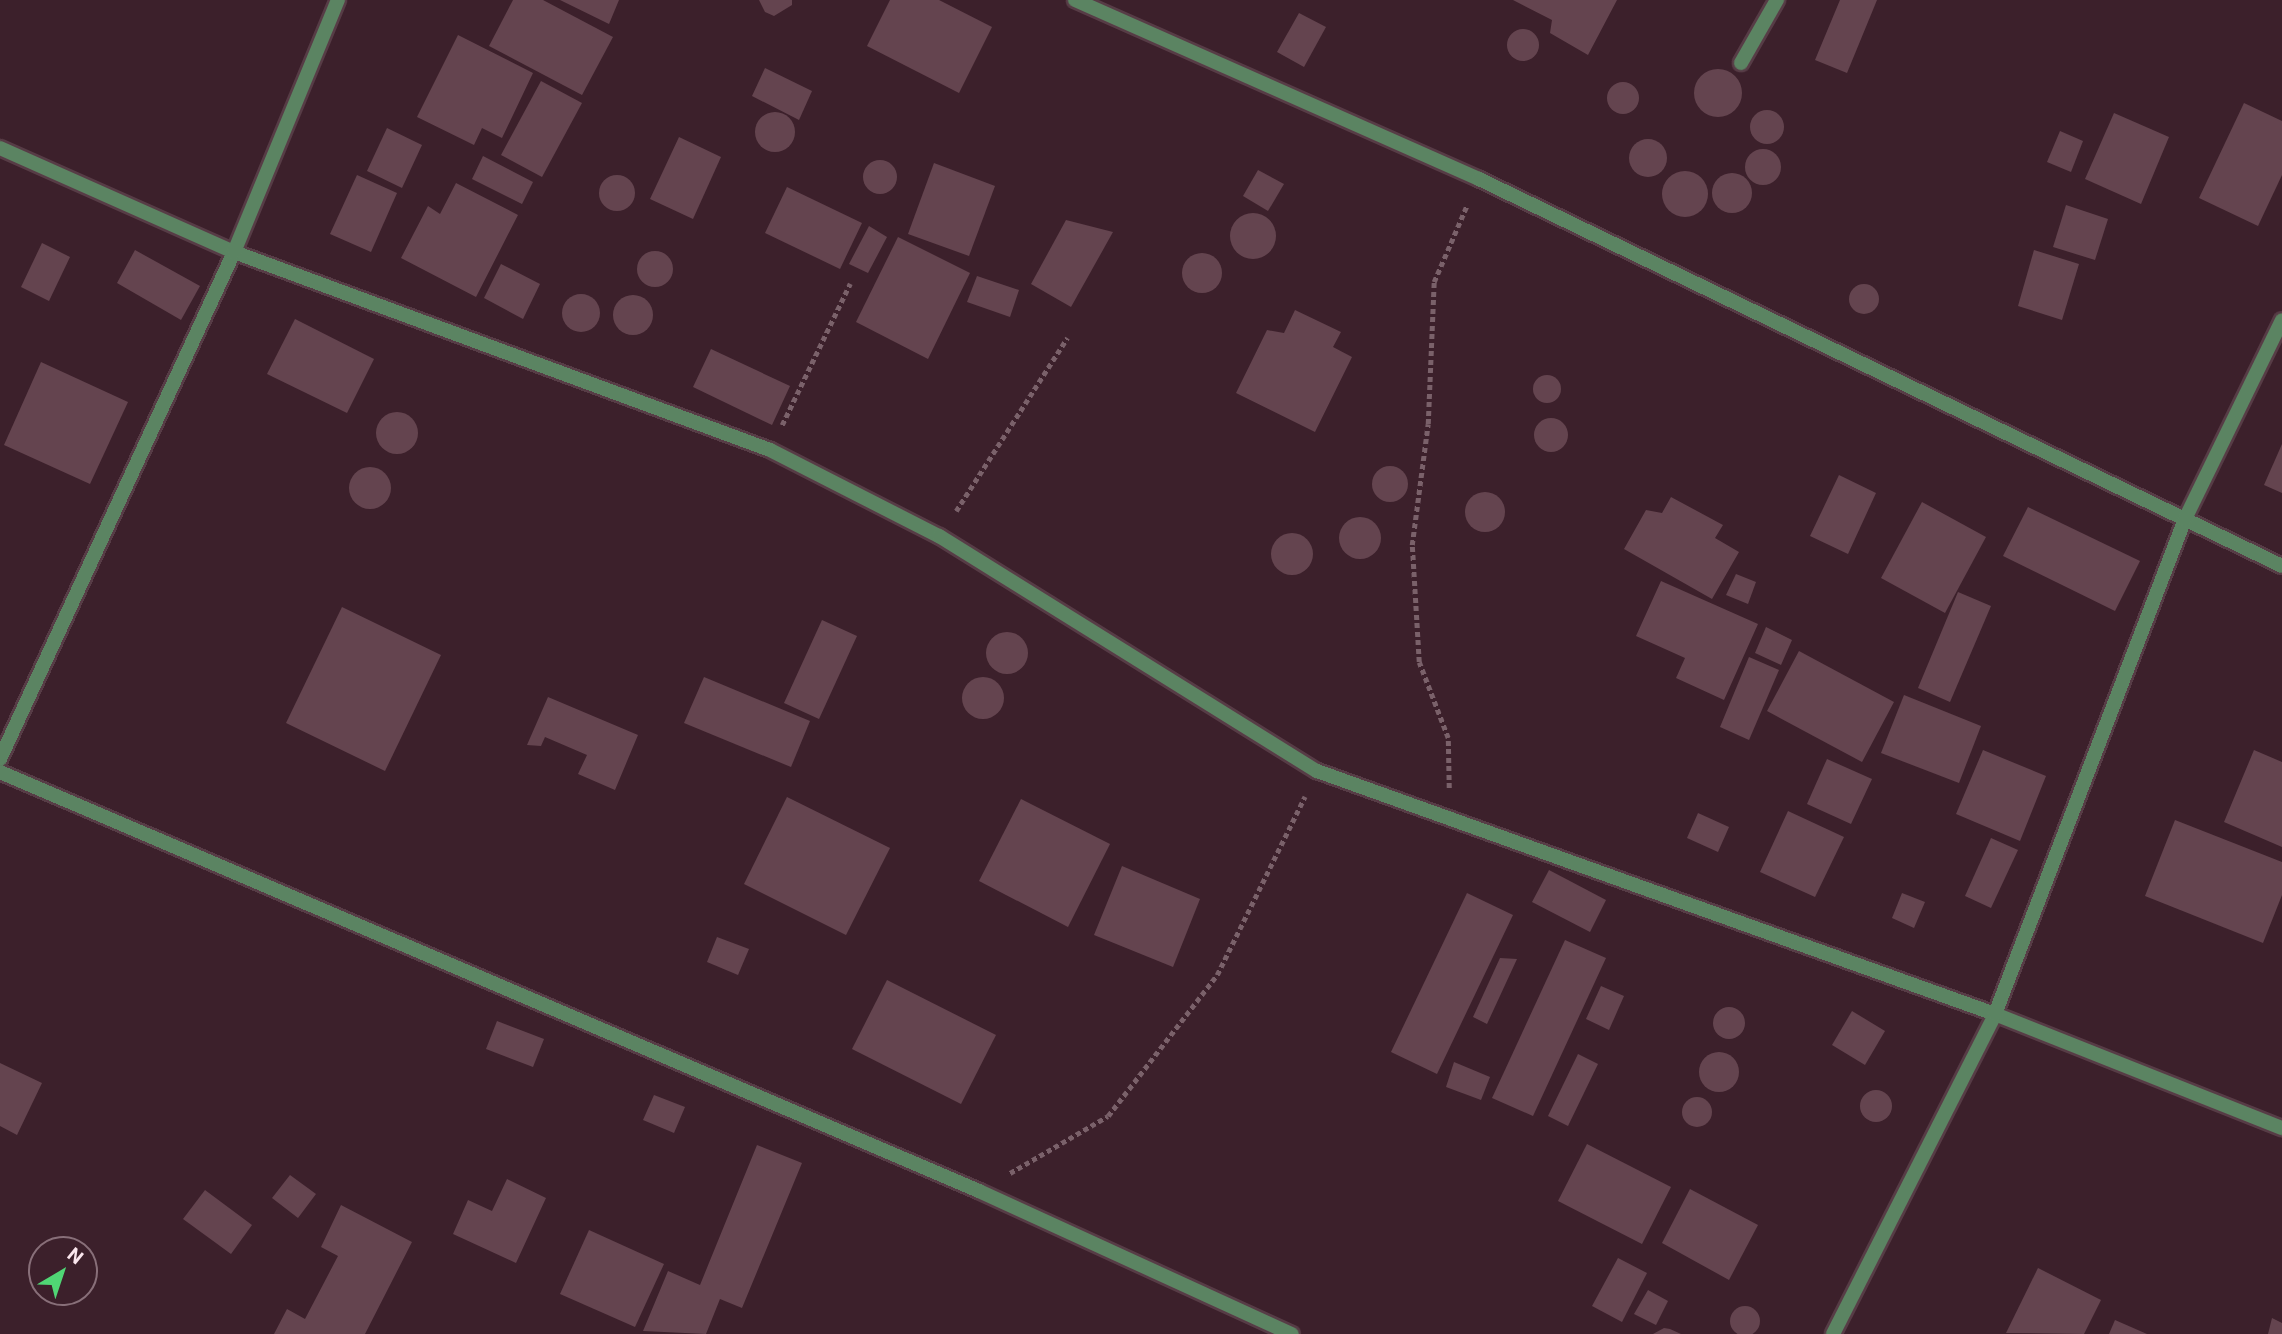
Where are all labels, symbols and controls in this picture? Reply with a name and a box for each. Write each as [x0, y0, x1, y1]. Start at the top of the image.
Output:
north arrow [28, 1236, 98, 1306]
text: N [63, 1243, 88, 1269]

